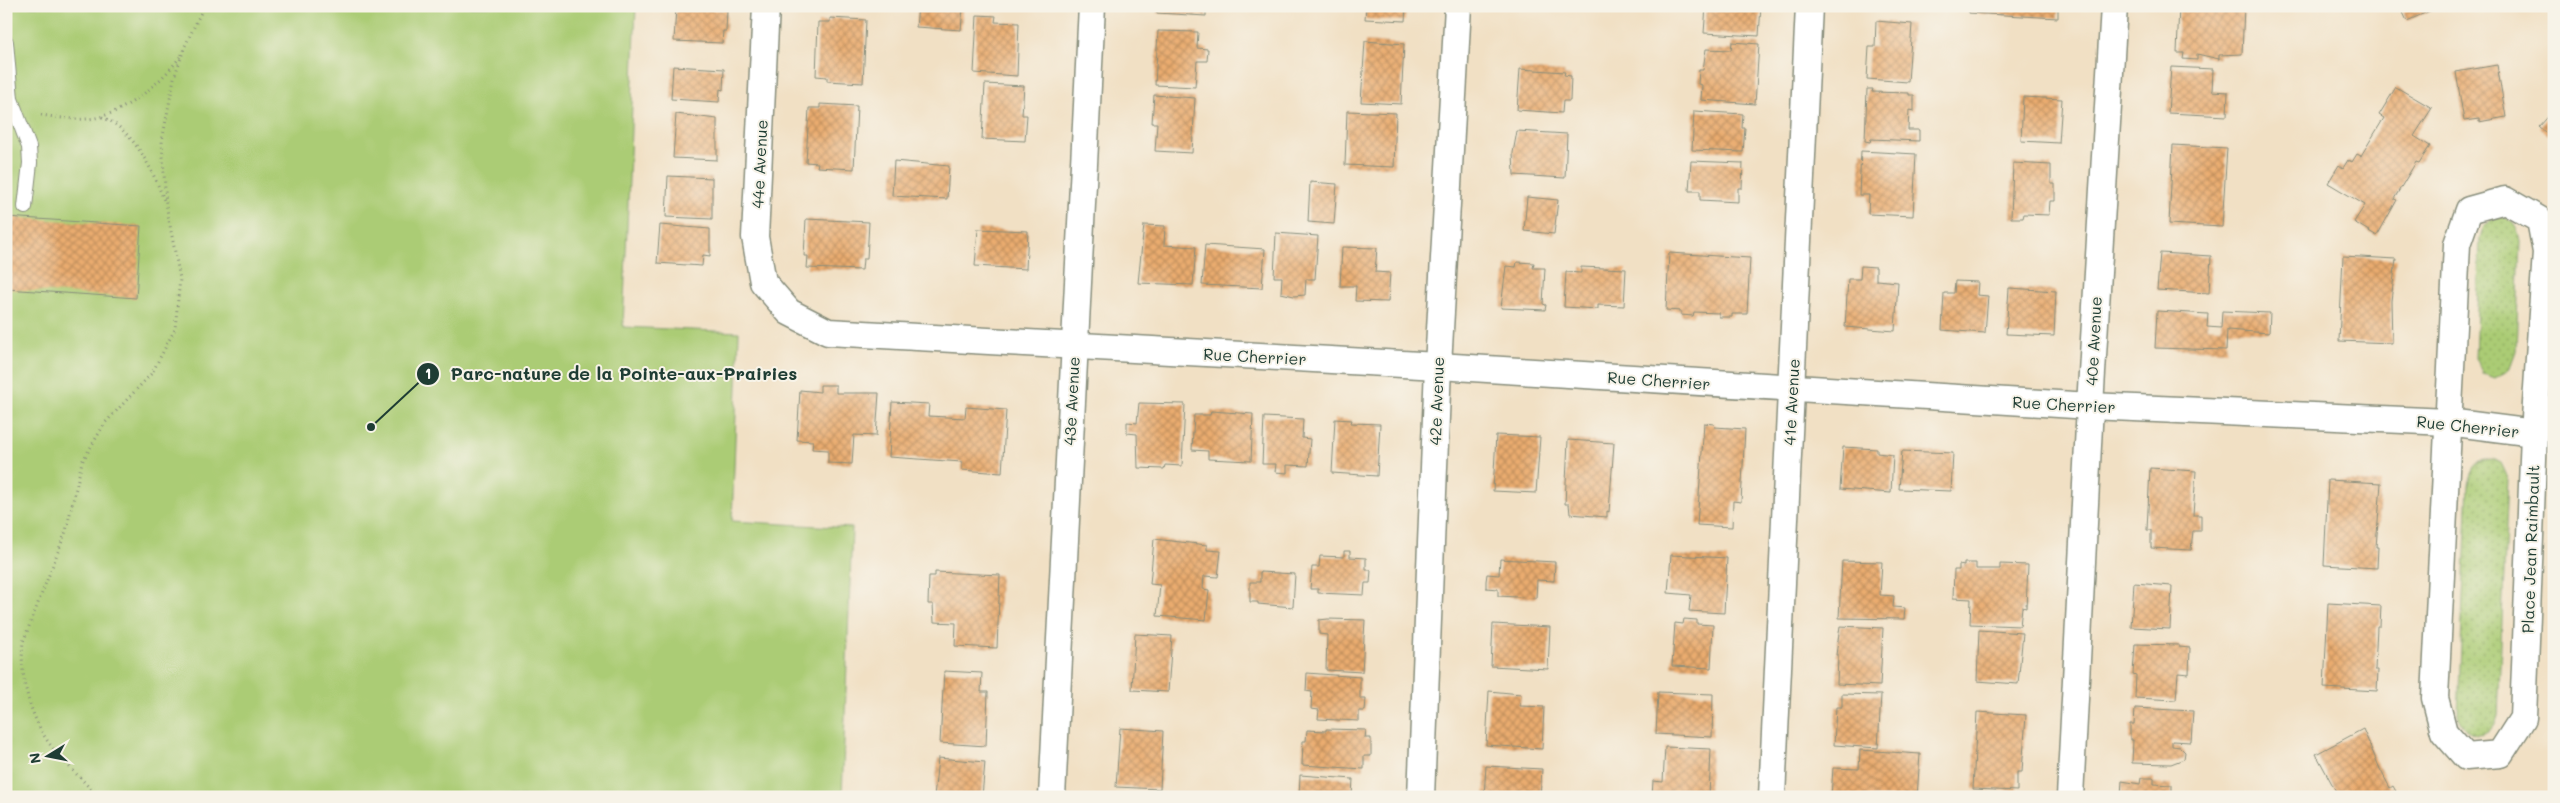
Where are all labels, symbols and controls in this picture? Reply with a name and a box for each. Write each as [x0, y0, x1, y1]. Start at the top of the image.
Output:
street label: 44e Avenue [746, 119, 772, 209]
street label: 40e Avenue [2080, 296, 2106, 386]
street label: Rue Cherrier [1203, 343, 1307, 369]
street label: 43e Avenue [1058, 356, 1084, 446]
street label: 42e Avenue [1424, 356, 1448, 446]
callout: Parc-nature de la Pointe-aux-Prairies [416, 358, 807, 391]
street label: 41e Avenue [1778, 358, 1804, 446]
text: Parc-nature de la Pointe-aux-Prairies [451, 361, 797, 385]
text: 1 [425, 363, 431, 383]
street label: Rue Cherrier [1607, 366, 1711, 394]
street label: Rue Cherrier [2012, 391, 2116, 417]
street label: Rue Cherrier [2416, 410, 2520, 442]
street label: Place Jean Raimbault [2517, 464, 2543, 634]
north arrow [22, 730, 72, 780]
text: N [24, 751, 45, 765]

